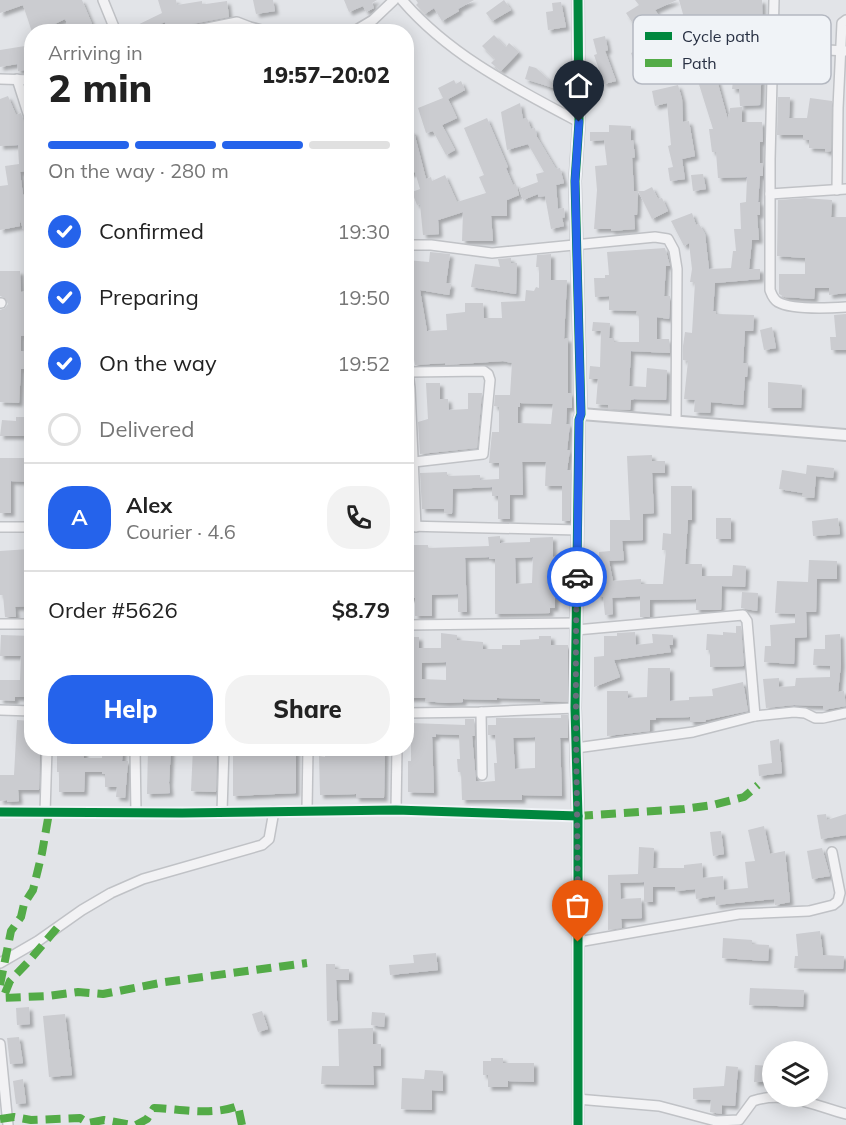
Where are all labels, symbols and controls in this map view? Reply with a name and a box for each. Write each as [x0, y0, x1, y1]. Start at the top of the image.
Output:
legend [633, 15, 831, 84]
text: Cycle path [682, 26, 760, 46]
text: Arriving in [48, 40, 143, 65]
text: Path [682, 53, 717, 73]
pin [553, 60, 604, 122]
text: 19:57–20:02 [262, 61, 390, 89]
text: 2 min [48, 63, 153, 112]
icon: home [562, 69, 595, 102]
text: On the way · 280 m [48, 158, 229, 183]
icon: check [48, 215, 81, 248]
text: Confirmed [99, 217, 204, 245]
text: 19:30 [337, 219, 390, 244]
icon: check [48, 281, 81, 314]
text: Preparing [99, 283, 199, 311]
text: 19:50 [337, 285, 390, 310]
icon: check [48, 347, 81, 380]
text: On the way [99, 349, 217, 377]
text: 19:52 [337, 351, 390, 376]
text: Delivered [99, 415, 194, 443]
button: phone [327, 486, 390, 549]
text: Alex [126, 491, 172, 519]
text: A [71, 503, 88, 531]
text: Courier · 4.6 [126, 519, 236, 544]
courier [547, 547, 607, 607]
icon: car [561, 561, 594, 594]
text: Order #5626 [48, 596, 178, 624]
text: $8.79 [332, 596, 390, 624]
button: Help [48, 675, 213, 744]
button: Share [225, 675, 390, 744]
pin [552, 880, 603, 942]
icon: bag [561, 889, 594, 922]
map controls [762, 1041, 828, 1107]
button: layers [762, 1041, 828, 1107]

